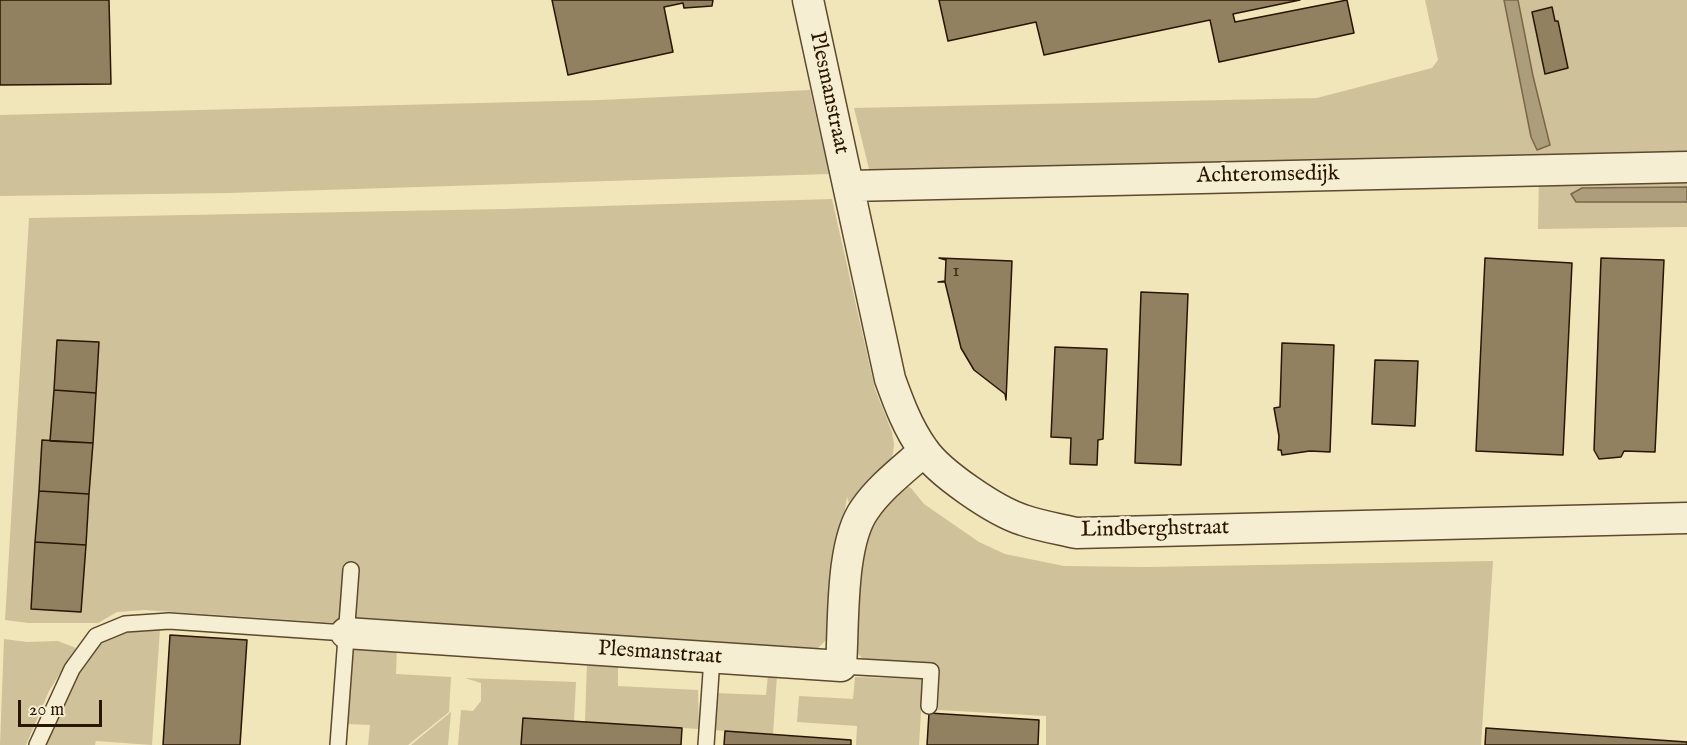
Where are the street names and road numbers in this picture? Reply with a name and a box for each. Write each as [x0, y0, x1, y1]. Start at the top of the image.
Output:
street label: Plesmanstraat [802, 29, 854, 157]
street label: Achteromsedijk [1196, 162, 1340, 190]
street label: Lindberghstraat [1081, 516, 1229, 544]
street label: Plesmanstraat [597, 636, 723, 672]

